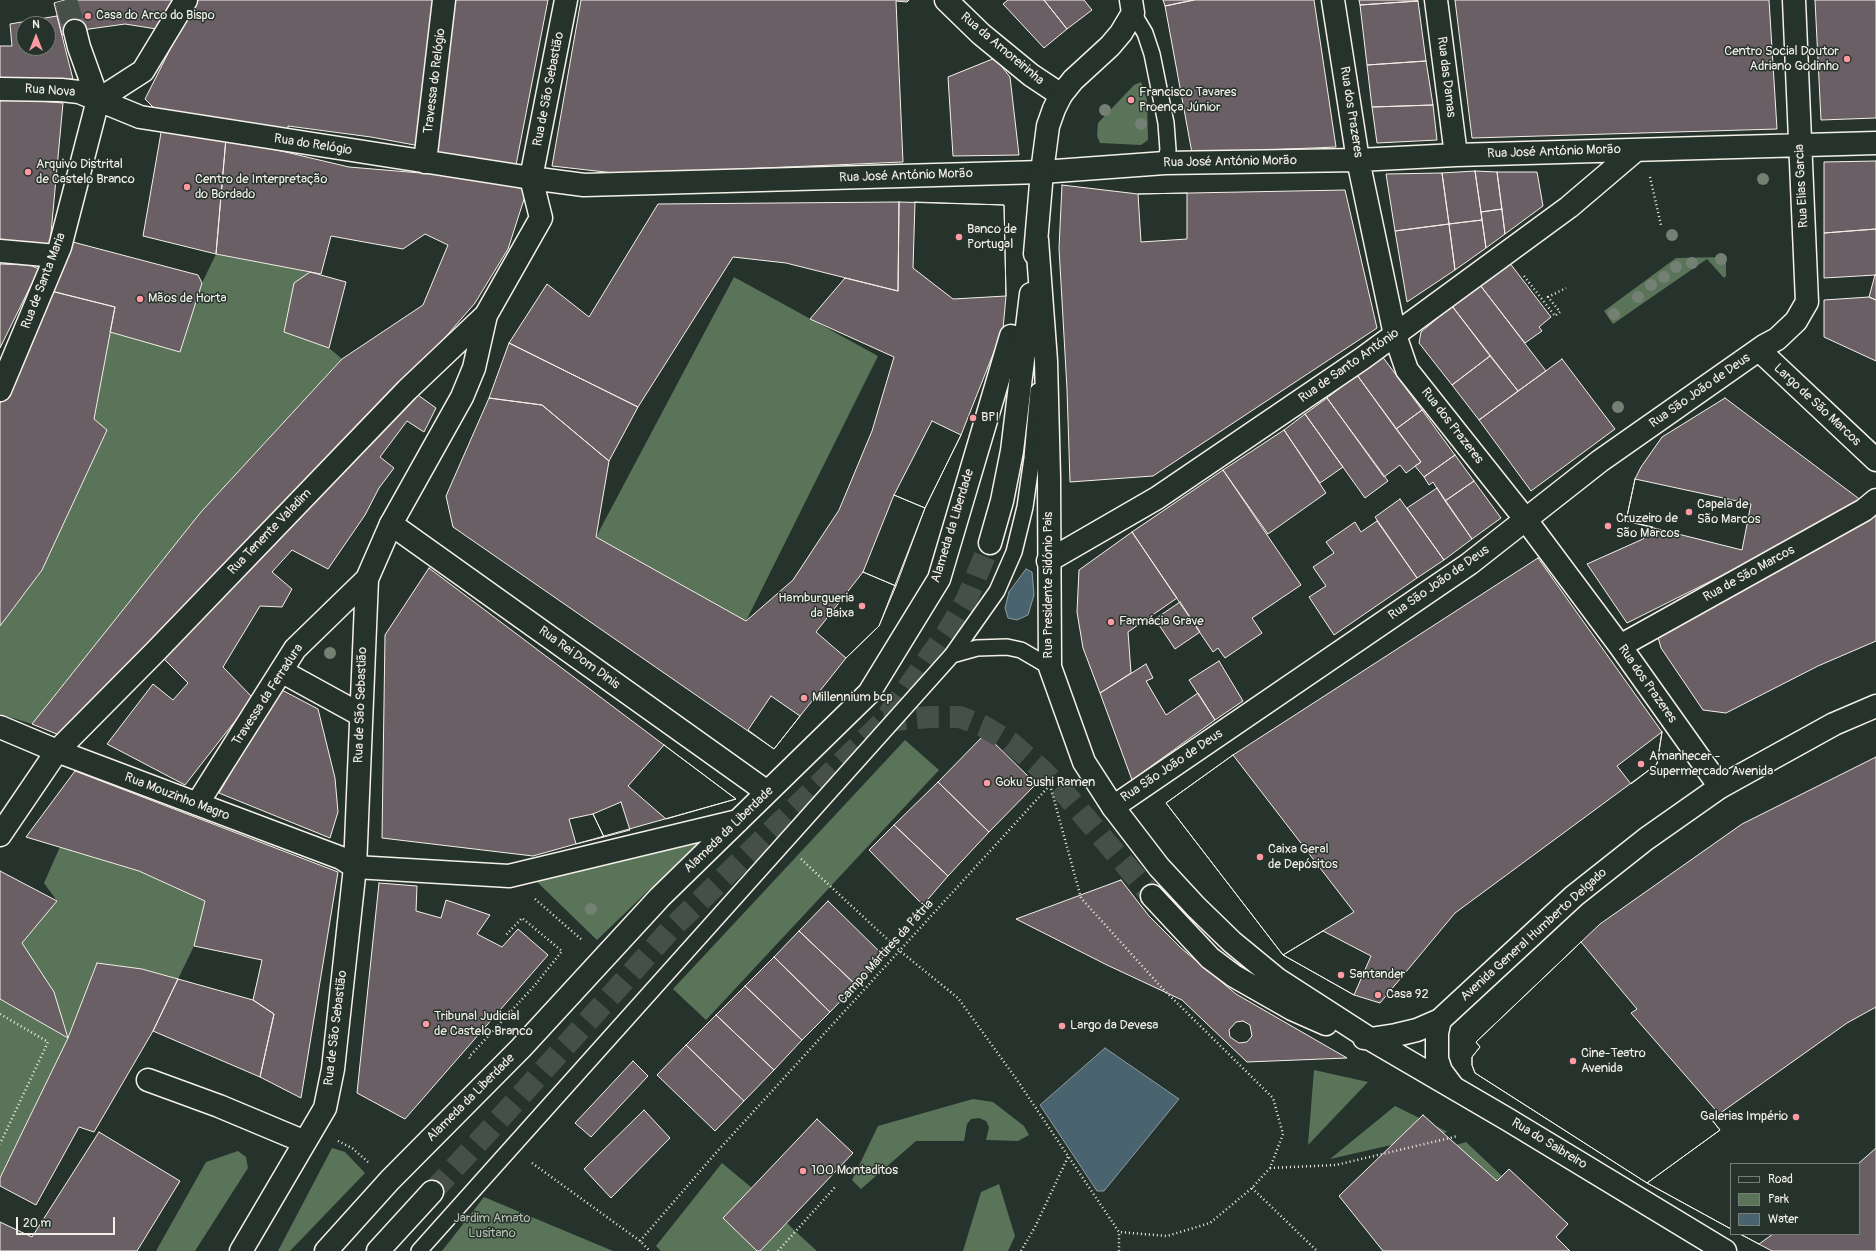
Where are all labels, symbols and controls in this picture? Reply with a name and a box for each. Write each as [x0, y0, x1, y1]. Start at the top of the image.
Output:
place label: Casa do Arco do Bispo [96, 8, 215, 24]
street label: Rua da Amoreirinha [957, 10, 1047, 88]
marker: Casa do Arco do Bispo [83, 11, 93, 21]
north arrow [16, 16, 56, 56]
text: N [32, 18, 40, 31]
street label: Travessa do Relógio [421, 27, 449, 135]
street label: Rua de São Sebastião [530, 30, 568, 148]
street label: Rua das Damas [1433, 36, 1459, 118]
place label: Centro Social Doutor Adriano Godinho [1724, 44, 1839, 75]
marker: Centro Social Doutor Adriano Godinho [1842, 54, 1852, 64]
street label: Rua dos Prazeres [1336, 65, 1366, 159]
street label: Rua Nova [24, 81, 76, 101]
place label: Francisco Tavares Proença Júnior [1139, 85, 1237, 116]
marker: Francisco Tavares Proença Júnior [1126, 95, 1136, 105]
street label: Rua do Relógio [273, 131, 353, 159]
street label: Rua José António Morão [1487, 142, 1621, 162]
street label: Rua Elias Garcia [1792, 144, 1812, 228]
street label: Rua José António Morão [1163, 153, 1297, 171]
place label: Arquivo Distrital de Castelo Branco [36, 157, 135, 188]
street label: Rua José António Morão [839, 166, 973, 186]
marker: Arquivo Distrital de Castelo Branco [23, 167, 33, 177]
place label: Centro de Interpretação do Bordado [195, 172, 327, 203]
marker: Centro de Interpretação do Bordado [182, 182, 192, 192]
place label: Banco de Portugal [967, 222, 1017, 253]
street label: Rua de Santa Maria [19, 231, 69, 331]
marker: Banco de Portugal [954, 232, 964, 242]
place label: Mãos de Horta [148, 291, 227, 307]
marker: Mãos de Horta [135, 294, 145, 304]
street label: Rua de Santo António [1296, 326, 1402, 406]
street label: Rua São João de Deus [1647, 350, 1753, 432]
street label: Largo de São Marcos [1770, 361, 1864, 449]
street label: Rua dos Prazeres [1418, 385, 1486, 467]
place label: BPI [981, 410, 999, 426]
marker: BPI [968, 413, 978, 423]
street label: Alameda da Liberdade [928, 467, 978, 585]
street label: Rua Tenente Valadim [225, 486, 315, 578]
place label: Capela de São Marcos [1697, 497, 1761, 528]
marker: Capela de São Marcos [1684, 507, 1694, 517]
place label: Cruzeiro de São Marcos [1616, 511, 1680, 542]
street label: Rua Presidente Sidónio Pais [1041, 512, 1057, 658]
marker: Cruzeiro de São Marcos [1603, 521, 1613, 531]
street label: Rua São João de Deus [1386, 542, 1492, 624]
street label: Rua de São Marcos [1701, 542, 1797, 606]
place label: Hamburgueria da Baixa [778, 591, 854, 622]
marker: Hamburgueria da Baixa [857, 601, 867, 611]
place label: Farmácia Grave [1119, 614, 1204, 630]
marker: Farmácia Grave [1106, 617, 1116, 627]
street label: Rua Rei Dom Dinis [535, 623, 623, 693]
street label: Travessa da Ferradura [229, 641, 307, 749]
street label: Rua dos Prazeres [1614, 642, 1680, 726]
street label: Rua de São Sebastião [351, 647, 371, 763]
place label: Millennium bcp [812, 690, 893, 706]
marker: Millennium bcp [799, 693, 809, 703]
street label: Rua São João de Deus [1118, 726, 1226, 806]
place label: Amanhecer - Supermercado Avenida [1649, 749, 1773, 780]
marker: Amanhecer - Supermercado Avenida [1636, 759, 1646, 769]
street label: Rua Mouzinho Magro [122, 770, 232, 824]
place label: Goku Sushi Ramen [995, 775, 1095, 791]
marker: Goku Sushi Ramen [982, 778, 992, 788]
street label: Alameda da Liberdade [681, 783, 777, 877]
place label: Caixa Geral de Depósitos [1268, 842, 1338, 873]
marker: Caixa Geral de Depósitos [1255, 852, 1265, 862]
street label: Avenida General Humberto Delgado [1458, 865, 1610, 1005]
street label: Campo Mártires da Pátria [835, 897, 937, 1007]
place label: Santander [1349, 967, 1405, 983]
street label: Rua de São Sebastião [321, 969, 351, 1087]
marker: Santander [1336, 970, 1346, 980]
place label: Casa 92 [1386, 987, 1429, 1003]
marker: Casa 92 [1373, 990, 1383, 1000]
place label: Tribunal Judicial de Castelo Branco [434, 1009, 533, 1040]
place label: Largo da Devesa [1070, 1018, 1158, 1034]
marker: Tribunal Judicial de Castelo Branco [421, 1019, 431, 1029]
marker: Largo da Devesa [1057, 1021, 1067, 1031]
place label: Cine-Teatro Avenida [1581, 1046, 1646, 1077]
street label: Alameda da Liberdade [424, 1051, 518, 1145]
marker: Cine-Teatro Avenida [1568, 1056, 1578, 1066]
place label: Galerias Império [1700, 1109, 1788, 1125]
marker: Galerias Império [1791, 1112, 1801, 1122]
street label: Rua do Saibreiro [1508, 1115, 1590, 1173]
place label: 100 Montaditos [811, 1163, 898, 1179]
legend [1730, 1163, 1860, 1235]
marker: 100 Montaditos [798, 1166, 808, 1176]
text: Road [1768, 1172, 1793, 1187]
text: Park [1768, 1192, 1789, 1207]
scale bar [18, 1209, 117, 1235]
park label: Jardim Amato Lusitano [454, 1211, 530, 1242]
text: Water [1768, 1212, 1799, 1227]
text: 20 m [23, 1216, 51, 1231]

